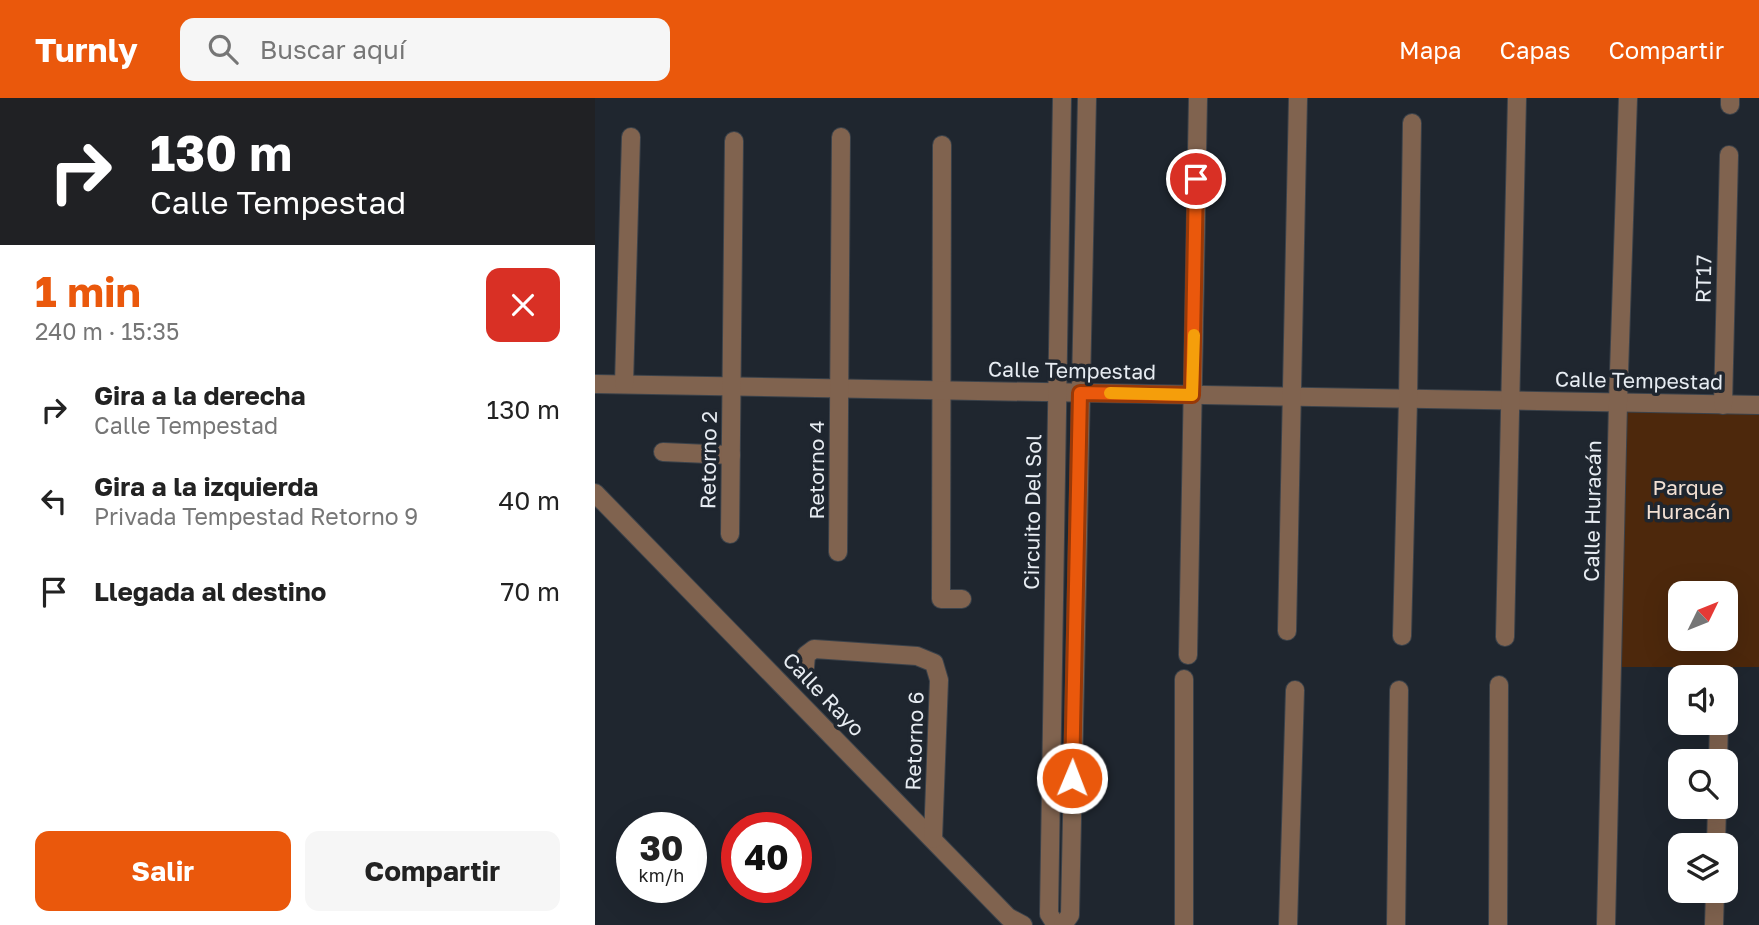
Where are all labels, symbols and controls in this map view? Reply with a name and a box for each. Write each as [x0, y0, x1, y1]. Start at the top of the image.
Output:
search box [180, 18, 670, 81]
text: Turnly [35, 30, 138, 69]
icon: search [204, 30, 242, 68]
text: Buscar aquí [260, 34, 406, 65]
text: Mapa [1399, 35, 1462, 64]
text: Capas [1500, 35, 1570, 64]
text: Compartir [1608, 35, 1724, 64]
text: 130 m [150, 123, 292, 182]
icon: right [35, 126, 126, 217]
pin [1166, 149, 1226, 209]
icon: arrive [1177, 160, 1215, 198]
text: Calle Tempestad [150, 183, 406, 221]
street label: RT17 [1690, 255, 1716, 303]
text: 1 min [35, 266, 141, 316]
button: close [486, 268, 560, 342]
text: 240 m · 15:35 [35, 317, 179, 345]
street label: Calle Tempestad [988, 356, 1156, 384]
street label: Calle Tempestad [1555, 366, 1723, 394]
text: Gira a la derecha [94, 380, 306, 411]
icon: right [35, 391, 73, 429]
text: 130 m [487, 394, 560, 425]
text: Calle Tempestad [94, 411, 278, 439]
street label: Retorno 2 [694, 411, 722, 509]
street label: Retorno 4 [803, 420, 829, 520]
street label: Circuito Del Sol [1018, 434, 1046, 590]
street label: Calle Huracán [1578, 440, 1606, 582]
text: Gira a la izquierda [94, 471, 318, 502]
park label: Parque Huracán [1646, 474, 1730, 524]
icon: left [35, 482, 73, 520]
text: 40 m [499, 485, 560, 516]
text: Privada Tempestad Retorno 9 [94, 502, 418, 530]
icon: arrive [35, 573, 73, 611]
text: Llegada al destino [94, 576, 326, 607]
text: 70 m [501, 576, 560, 607]
north arrow [1668, 581, 1738, 651]
map controls [1668, 581, 1738, 903]
street label: Calle Rayo [778, 647, 870, 741]
button: sound [1668, 665, 1738, 735]
street label: Retorno 6 [899, 691, 929, 791]
position arrow [1035, 741, 1109, 815]
button: search [1668, 749, 1738, 819]
speed limit sign: 40 [721, 812, 812, 903]
text: 30 [639, 827, 684, 869]
button: Salir [35, 831, 291, 911]
button: Compartir [305, 831, 560, 911]
button: layers [1668, 833, 1738, 903]
text: km/h [639, 864, 684, 886]

